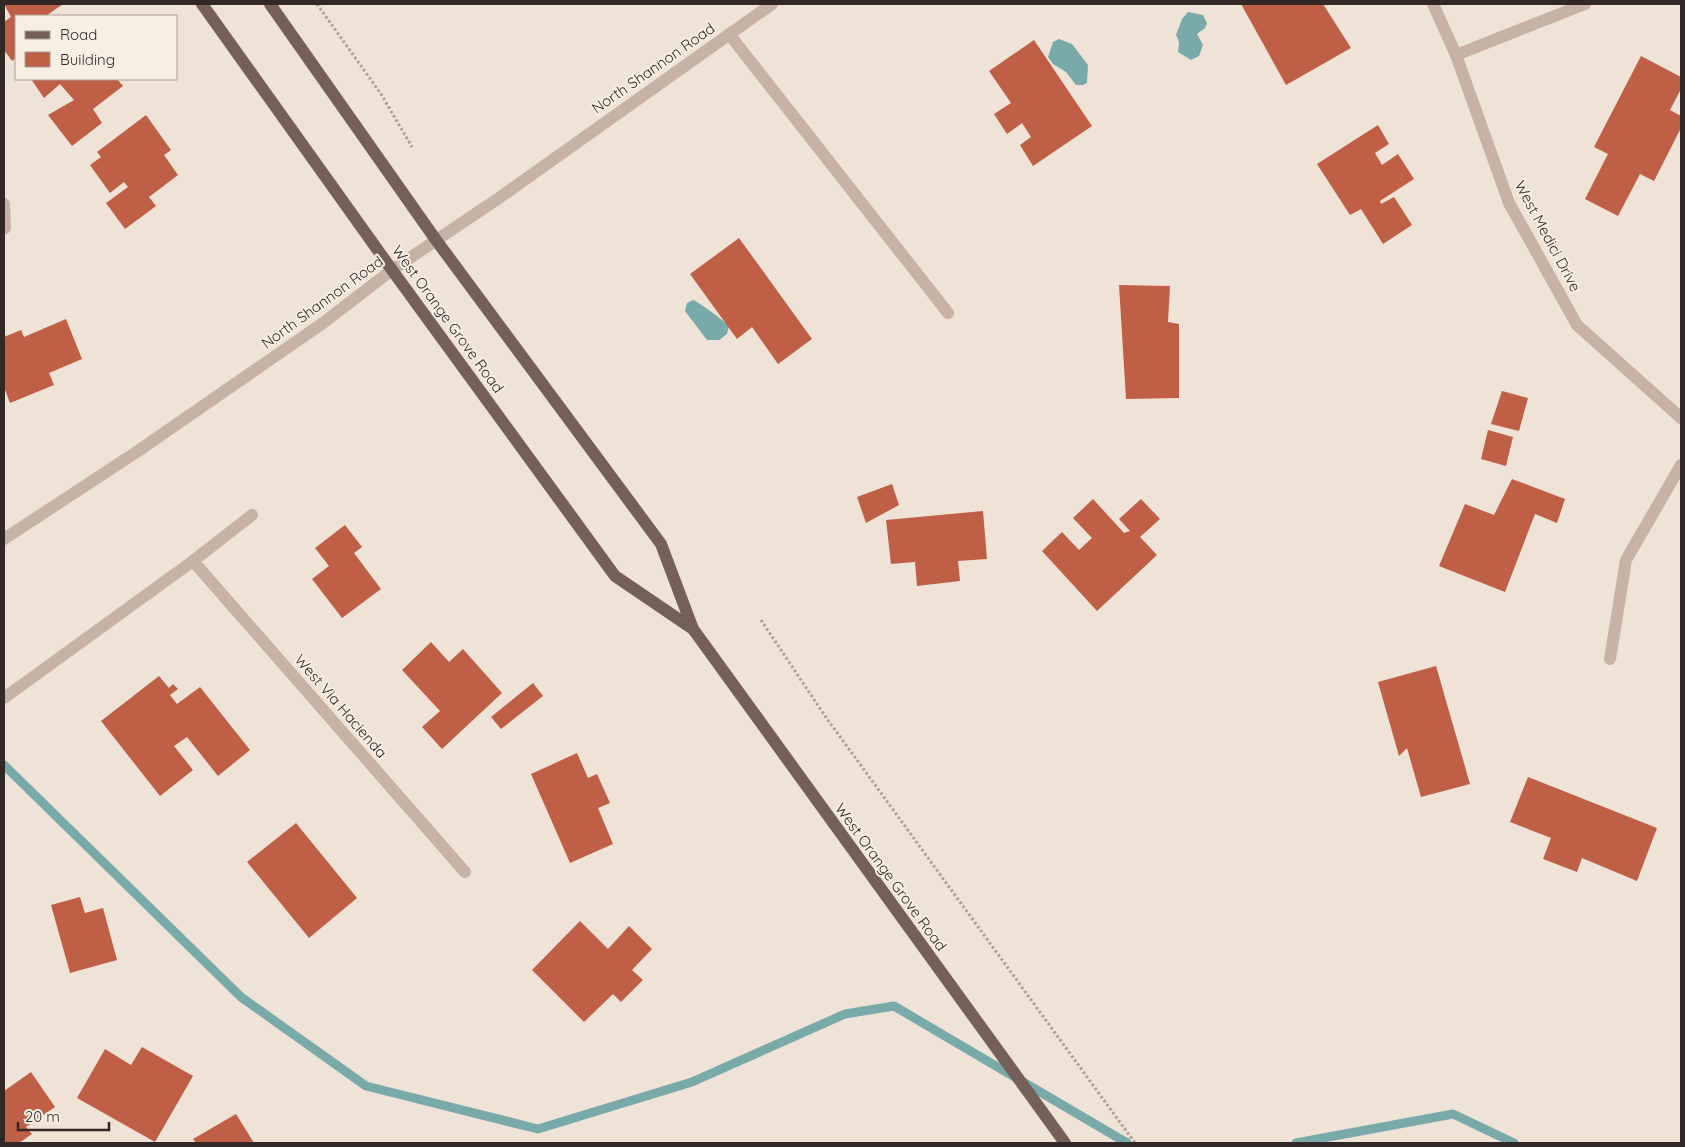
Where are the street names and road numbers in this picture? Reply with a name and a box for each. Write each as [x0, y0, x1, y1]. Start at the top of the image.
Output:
street label: North Shannon Road [588, 18, 718, 118]
street label: West Medici Drive [1511, 177, 1585, 295]
street label: West Orange Grove Road [388, 241, 508, 397]
street label: North Shannon Road [257, 251, 387, 353]
street label: West Via Hacienda [291, 650, 391, 762]
street label: West Orange Grove Road [831, 799, 951, 955]

